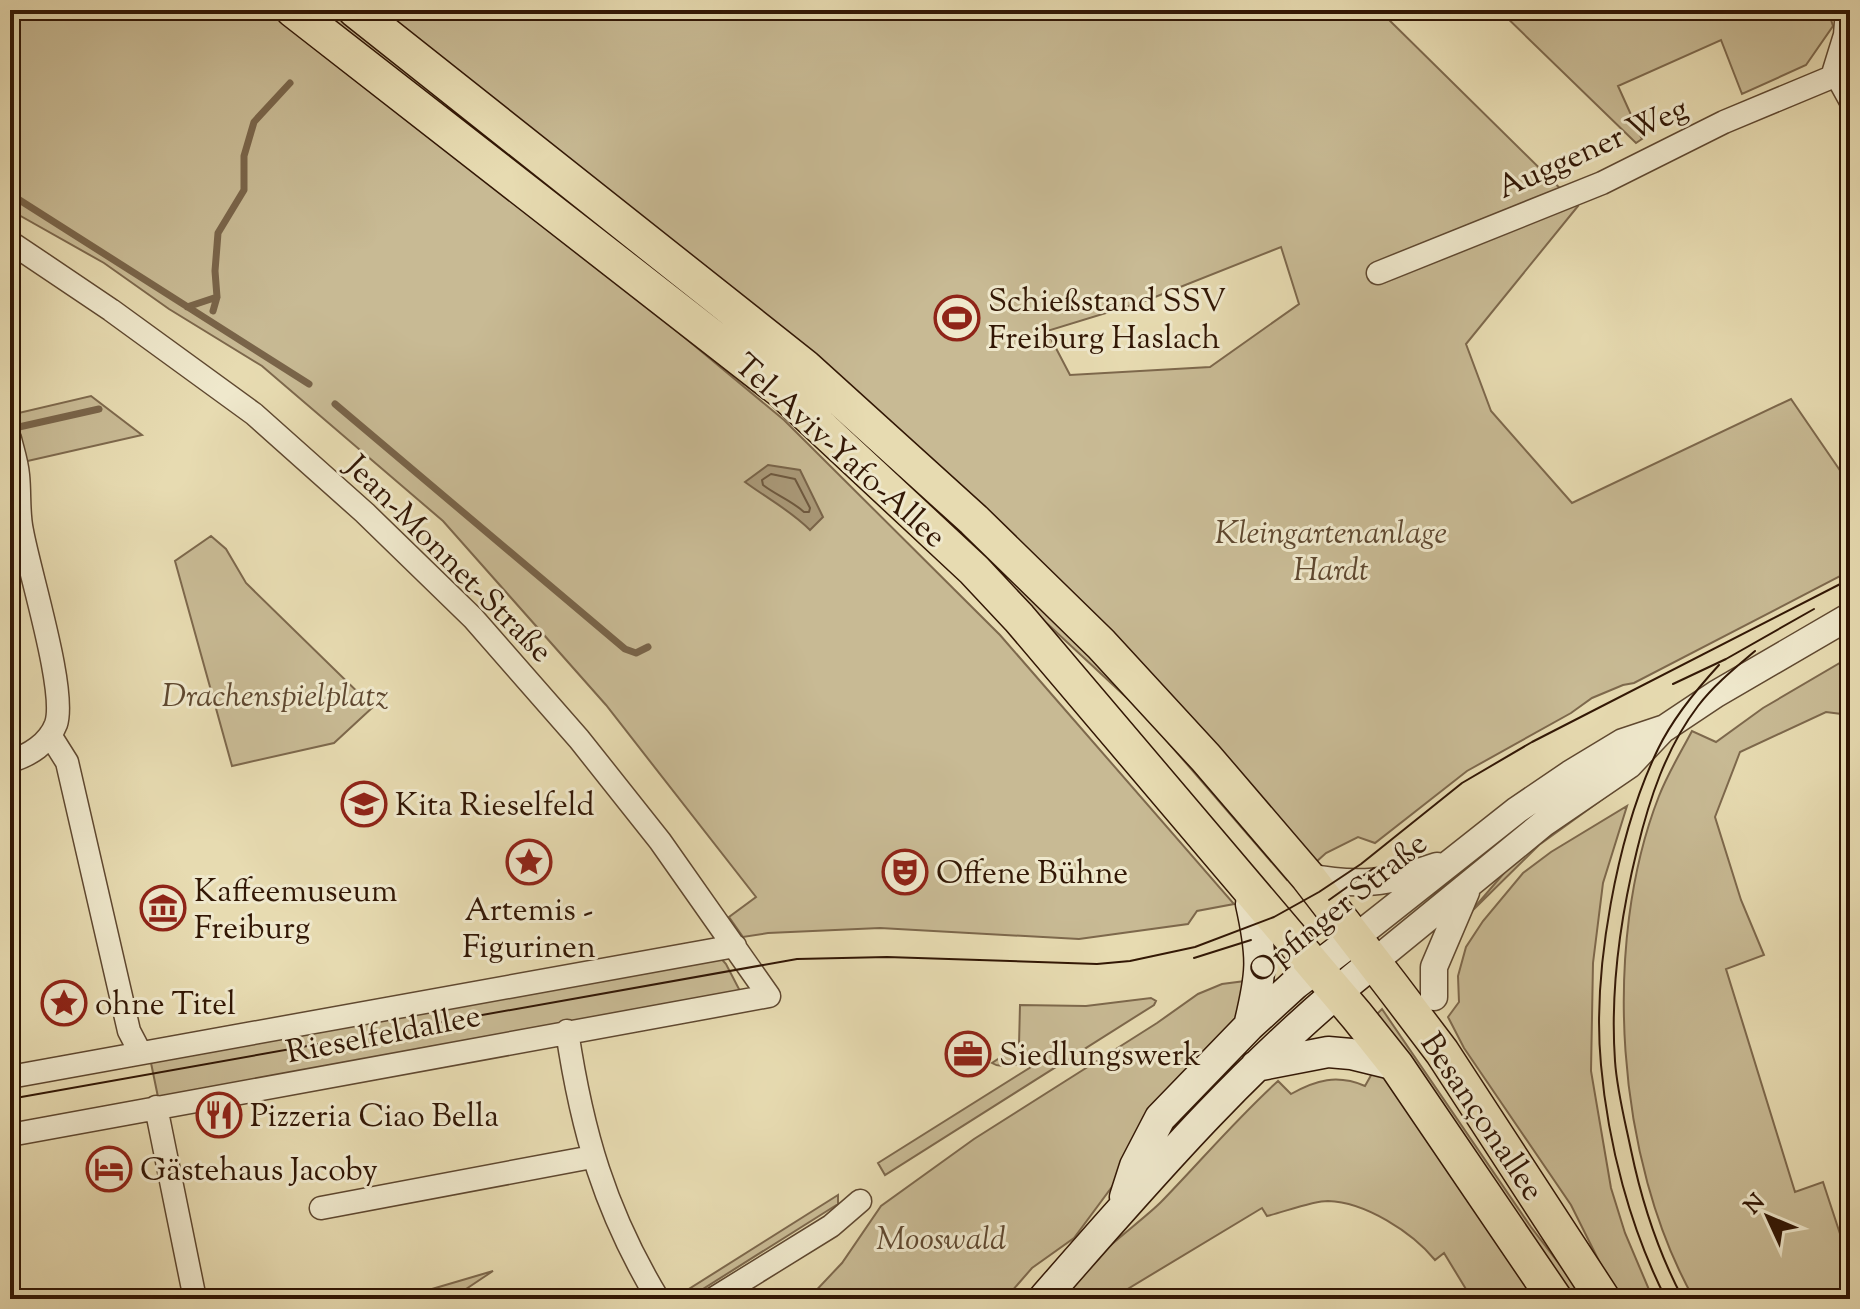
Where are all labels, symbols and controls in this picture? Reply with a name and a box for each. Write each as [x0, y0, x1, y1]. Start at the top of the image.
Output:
street label: Auggener Weg [1490, 87, 1696, 212]
place label: Schießstand SSV Freiburg Haslach [988, 280, 1226, 363]
sports icon: Schießstand SSV Freiburg Haslach [933, 294, 981, 342]
street label: Tel-Aviv-Yafo-Allee [723, 344, 955, 560]
street label: Jean-Monnet-Straße [332, 445, 562, 674]
park label: Kleingartenanlage Hardt [1215, 512, 1447, 595]
park label: Drachenspielplatz [162, 675, 388, 721]
school or university icon: Kita Rieselfeld [340, 780, 388, 828]
place label: Kita Rieselfeld [395, 784, 595, 830]
street label: Opfinger Straße [1239, 823, 1438, 996]
place icon: Artemis - Figurinen [505, 838, 553, 886]
theatre icon: Offene Bühne [881, 848, 929, 896]
place label: Offene Bühne [936, 852, 1128, 898]
place label: Kaffeemuseum Freiburg [194, 870, 398, 953]
museum icon: Kaffeemuseum Freiburg [139, 884, 187, 932]
place label: Artemis - Figurinen [462, 889, 596, 972]
place icon: ohne Titel [40, 979, 88, 1027]
place label: ohne Titel [95, 983, 236, 1029]
street label: Rieselfeldallee [282, 995, 485, 1077]
street label: Besançonallee [1407, 1024, 1554, 1211]
office icon: Siedlungswerk [944, 1030, 992, 1078]
place label: Siedlungswerk [999, 1034, 1201, 1080]
restaurant icon: Pizzeria Ciao Bella [195, 1091, 243, 1139]
place label: Pizzeria Ciao Bella [250, 1095, 499, 1141]
hotel icon: Gästehaus Jacoby [85, 1145, 133, 1193]
place label: Gästehaus Jacoby [140, 1149, 378, 1195]
north arrow [1728, 1177, 1808, 1257]
text: N [1738, 1187, 1774, 1223]
park label: Mooswald [876, 1218, 1006, 1264]

